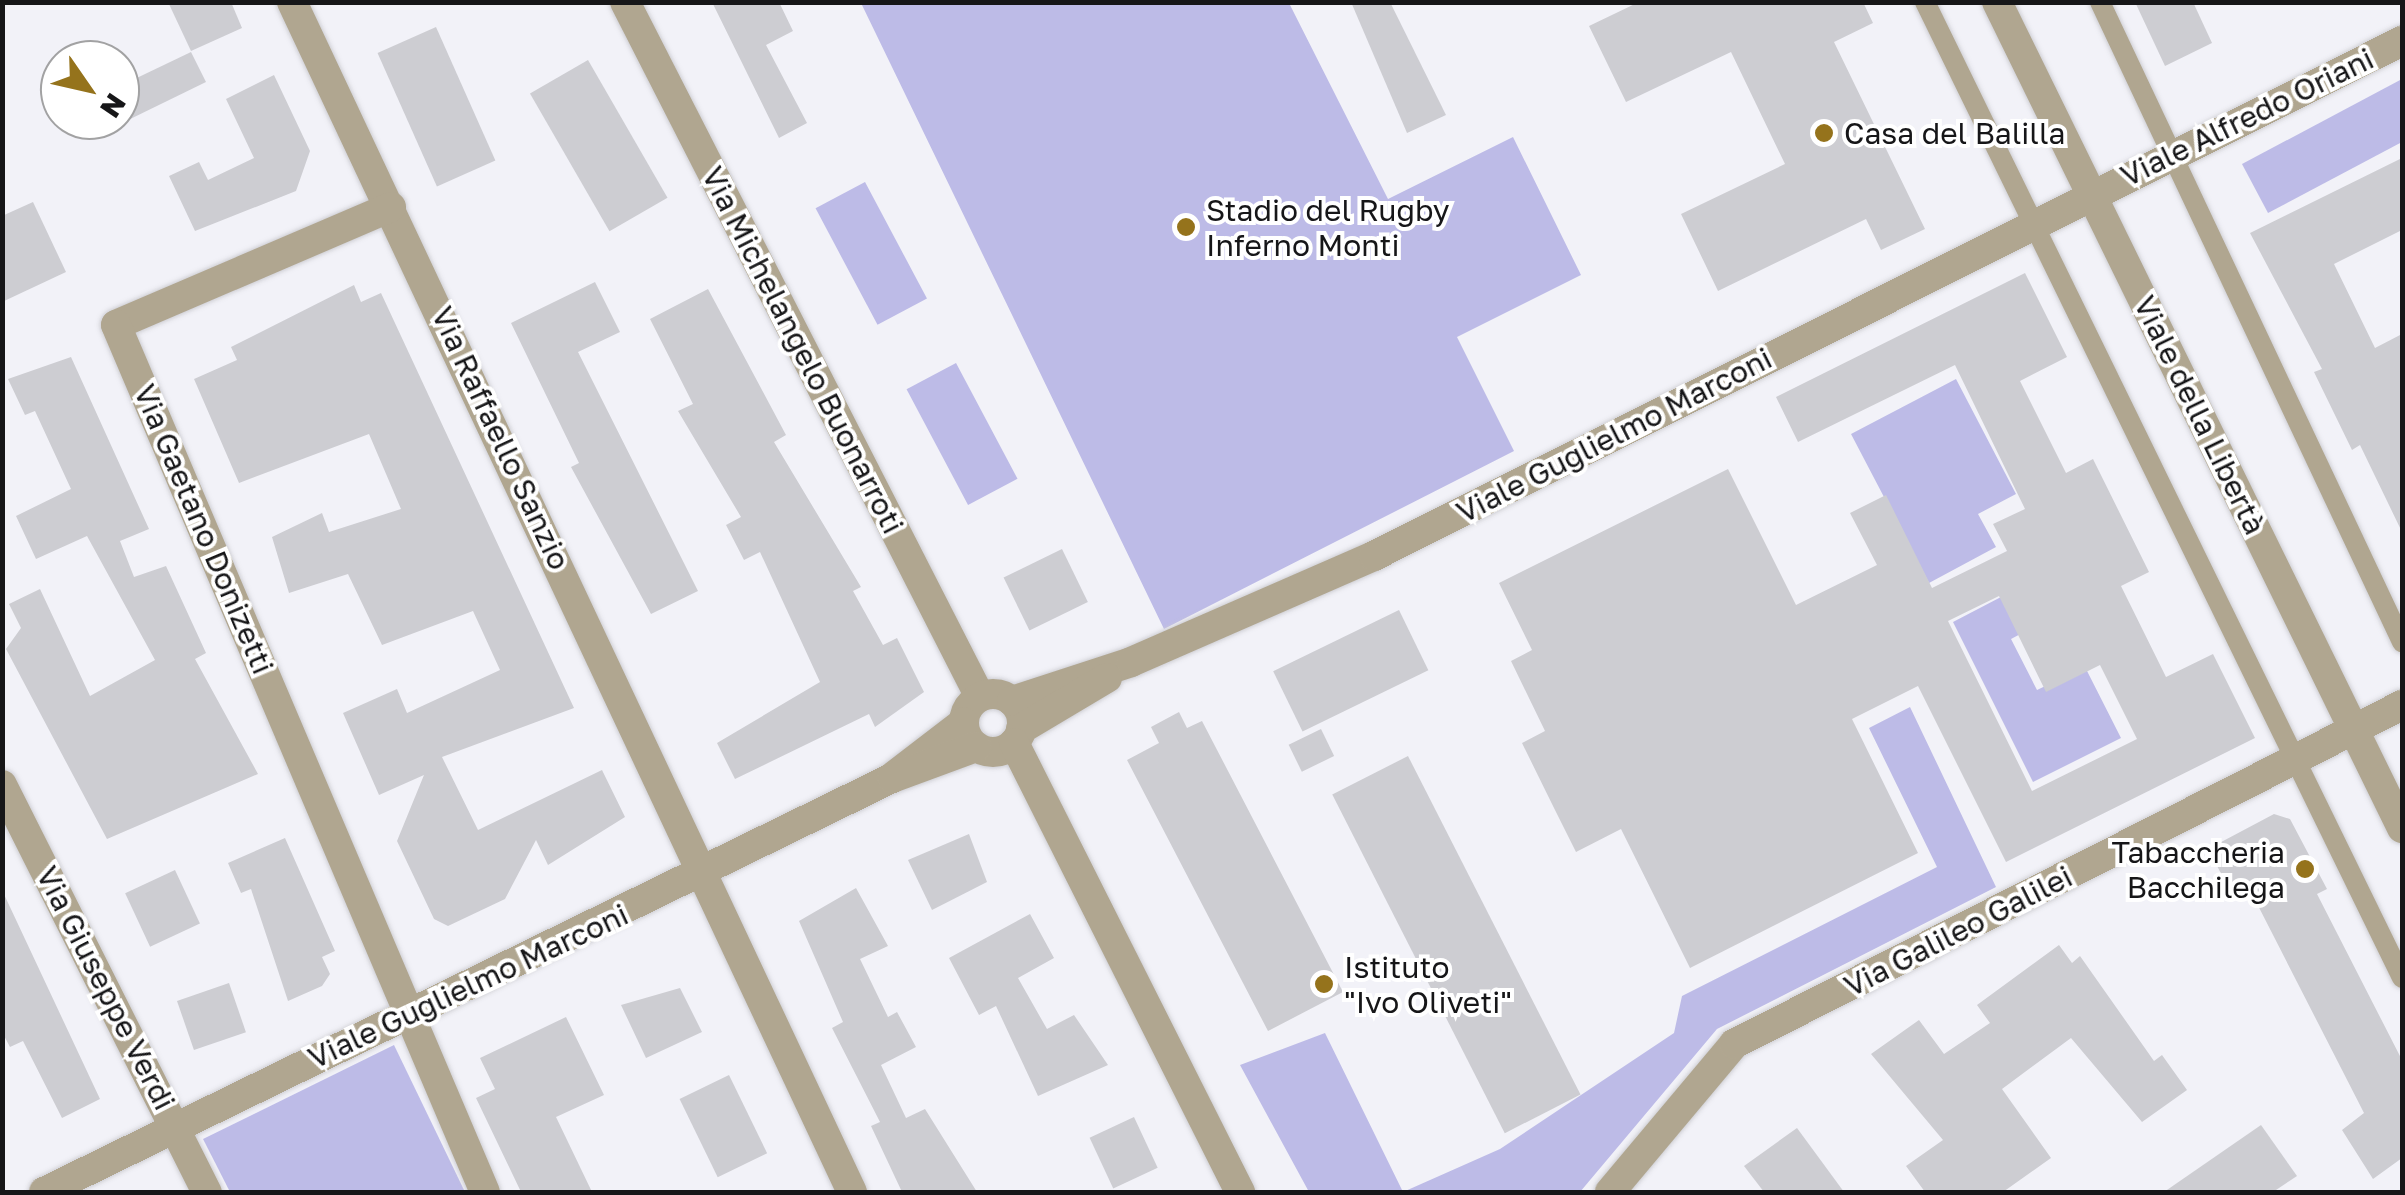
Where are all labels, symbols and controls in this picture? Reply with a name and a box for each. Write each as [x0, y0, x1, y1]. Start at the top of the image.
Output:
north arrow [40, 40, 140, 140]
street label: Viale Alfredo Oriani [2115, 40, 2379, 194]
text: N [94, 88, 133, 124]
place label: Casa del Balilla [1844, 115, 2065, 151]
marker: Casa del Balilla [1813, 122, 1835, 144]
street label: Via Michelangelo Buonarroti [695, 160, 911, 540]
place label: Stadio del Rugby Inferno Monti [1206, 192, 1450, 262]
marker: Stadio del Rugby Inferno Monti [1175, 216, 1197, 238]
street label: Viale della Libertà [2127, 290, 2273, 540]
street label: Via Raffaello Sanzio [424, 301, 578, 575]
street label: Viale Guglielmo Marconi [1450, 340, 1778, 530]
street label: Via Gaetano Donizetti [127, 379, 281, 679]
place label: Tabaccheria Bacchilega [2112, 834, 2285, 904]
street label: Via Galileo Galilei [1838, 858, 2078, 1004]
marker: Tabaccheria Bacchilega [2294, 858, 2316, 880]
street label: Via Giuseppe Verdi [29, 860, 183, 1116]
street label: Viale Guglielmo Marconi [302, 896, 634, 1076]
place label: Istituto "Ivo Oliveti" [1344, 949, 1512, 1020]
marker: Istituto "Ivo Oliveti" [1313, 973, 1335, 995]

